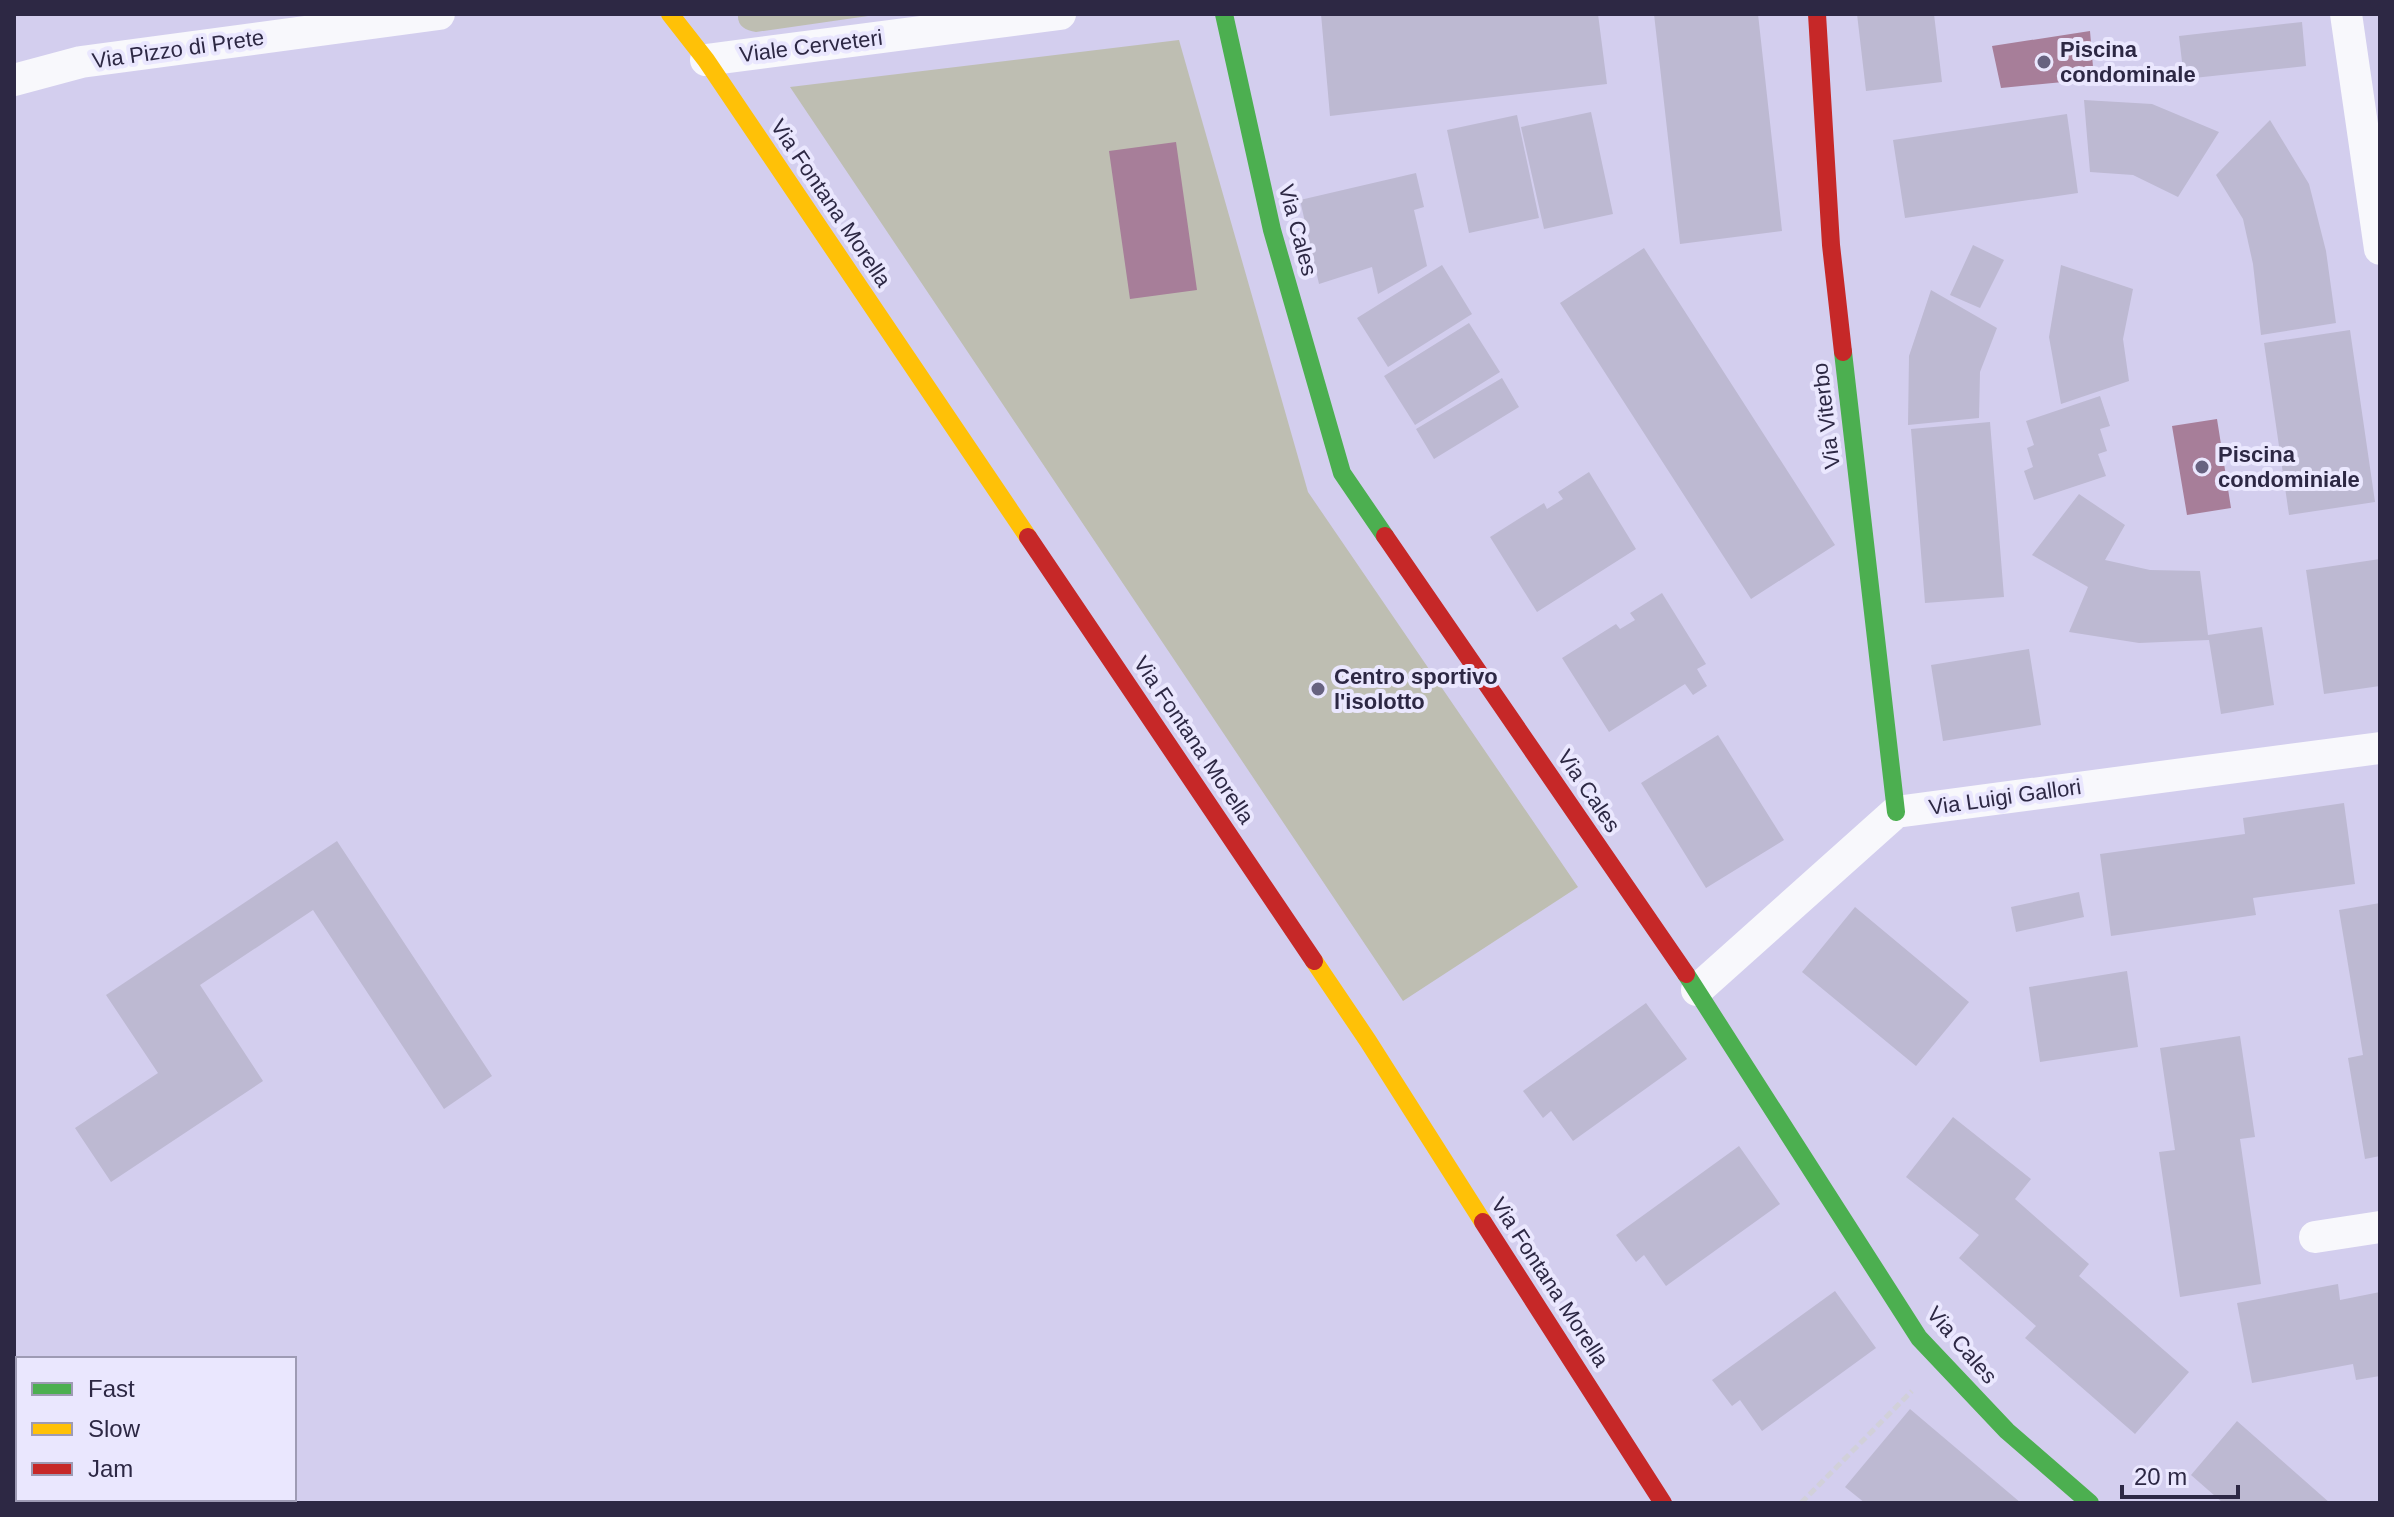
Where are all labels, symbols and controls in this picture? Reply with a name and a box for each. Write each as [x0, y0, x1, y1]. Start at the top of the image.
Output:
street label: Via Pizzo di Prete [90, 25, 266, 73]
street label: Viale Cerveteri [738, 25, 884, 67]
place label: Piscina condominale [2060, 37, 2196, 87]
marker: Piscina condominale [2035, 53, 2053, 71]
street label: Via Fontana Morella [766, 115, 897, 292]
street label: Via Cales [1274, 181, 1322, 279]
street label: Via Viterbo [1807, 361, 1845, 471]
place label: Piscina condominiale [2218, 442, 2360, 492]
marker: Piscina condominiale [2193, 458, 2211, 476]
street label: Via Fontana Morella [1129, 652, 1260, 829]
place label: Centro sportivo l'isolotto [1334, 664, 1498, 714]
marker: Centro sportivo l'isolotto [1309, 680, 1327, 698]
street label: Via Cales [1552, 745, 1626, 837]
street label: Via Luigi Gallori [1927, 774, 2083, 820]
street label: Via Fontana Morella [1486, 1193, 1614, 1372]
street label: Via Cales [1922, 1301, 2002, 1389]
legend [16, 1357, 296, 1501]
text: Fast [88, 1375, 135, 1402]
text: Slow [88, 1415, 141, 1442]
scale bar [2122, 1449, 2238, 1499]
text: Jam [88, 1455, 133, 1482]
text: 20 m [2134, 1463, 2187, 1490]

